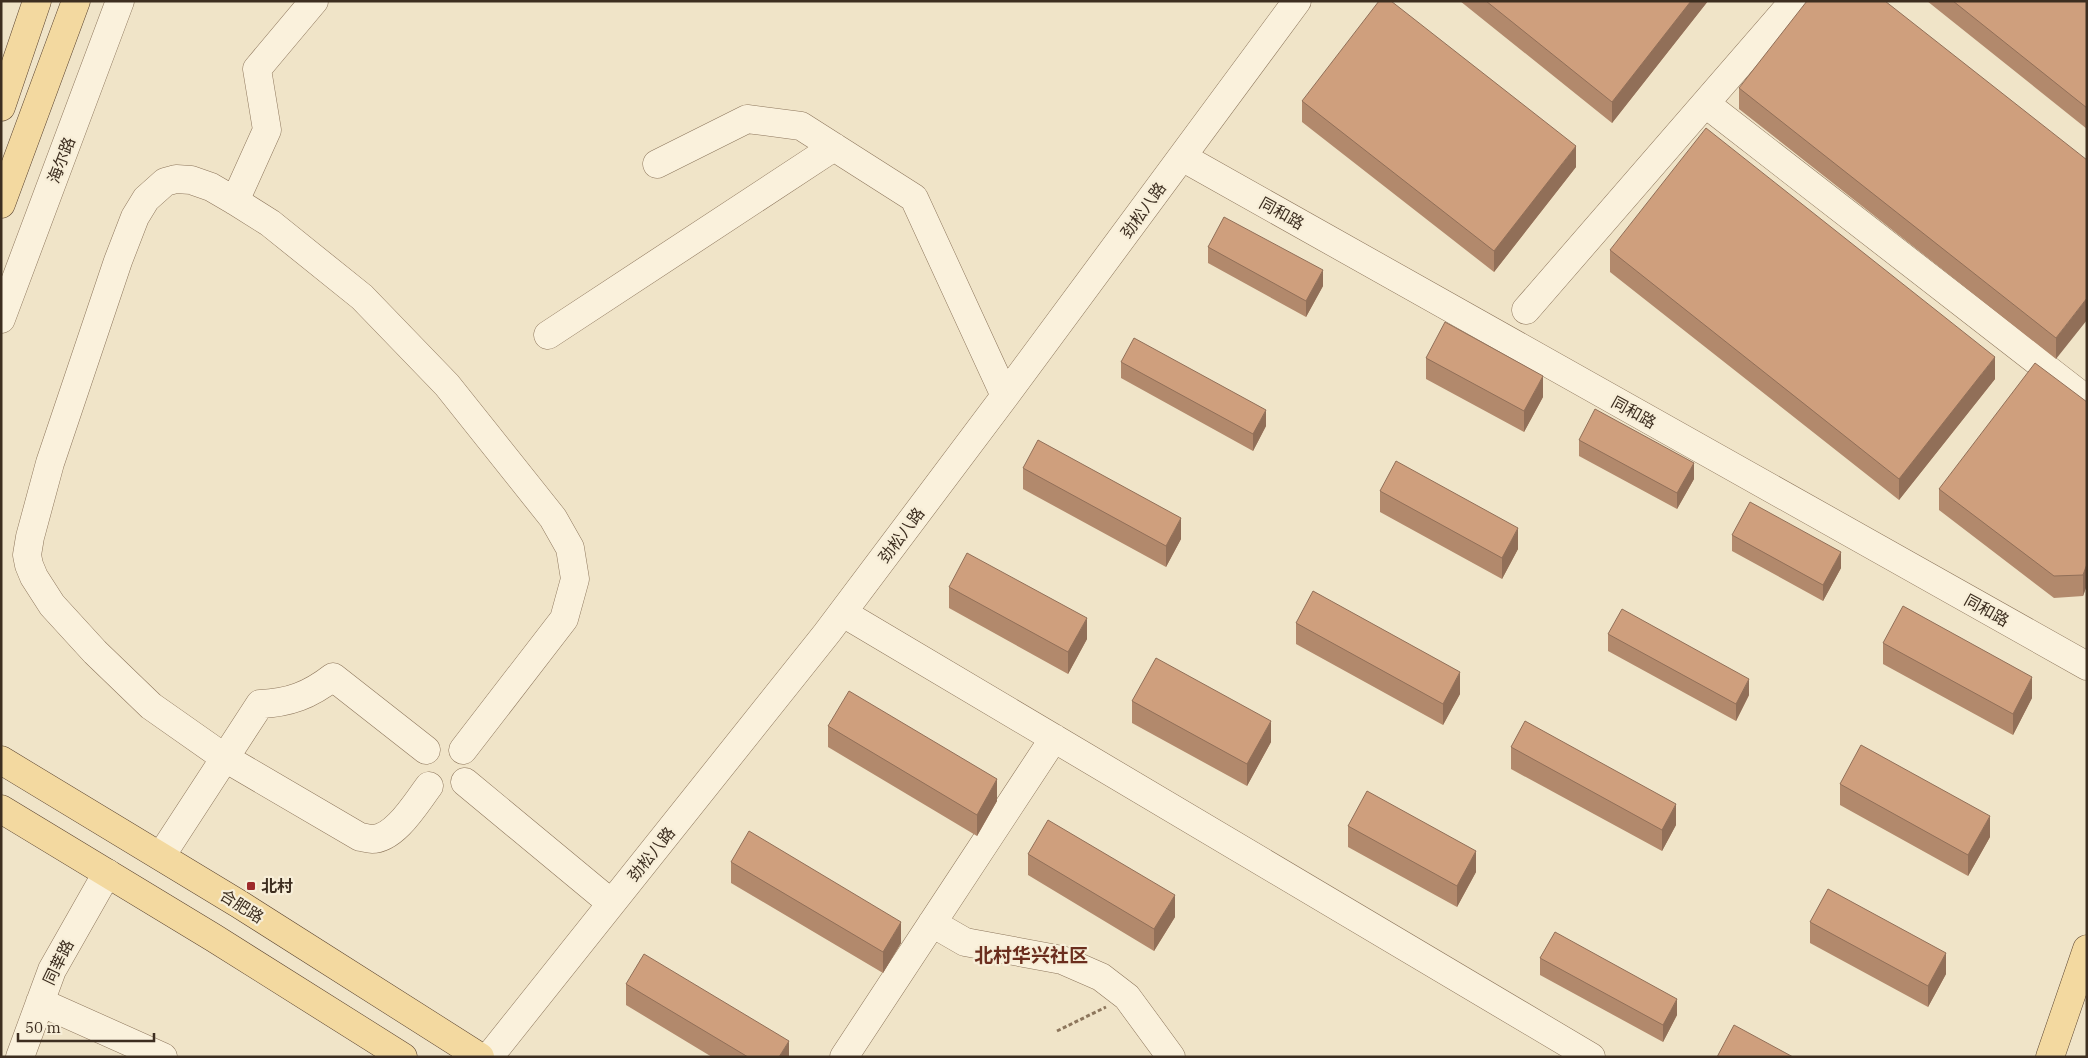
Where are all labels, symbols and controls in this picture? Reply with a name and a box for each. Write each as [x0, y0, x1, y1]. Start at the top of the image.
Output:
street label: 海尔路 [43, 134, 79, 186]
street label: 劲松八路 [1116, 178, 1170, 242]
street label: 同和路 [1256, 193, 1308, 233]
street label: 同和路 [1608, 392, 1660, 432]
street label: 劲松八路 [874, 503, 928, 567]
street label: 同和路 [1961, 590, 2013, 630]
street label: 劲松八路 [623, 823, 679, 885]
place label: 北村 [261, 876, 293, 896]
marker: 北村 [245, 880, 257, 892]
street label: 合肥路 [216, 885, 268, 927]
street label: 同莘路 [38, 936, 78, 988]
district label: 北村华兴社区 [974, 943, 1088, 967]
scale bar [18, 1010, 154, 1042]
text: 50 m [25, 1018, 61, 1037]

